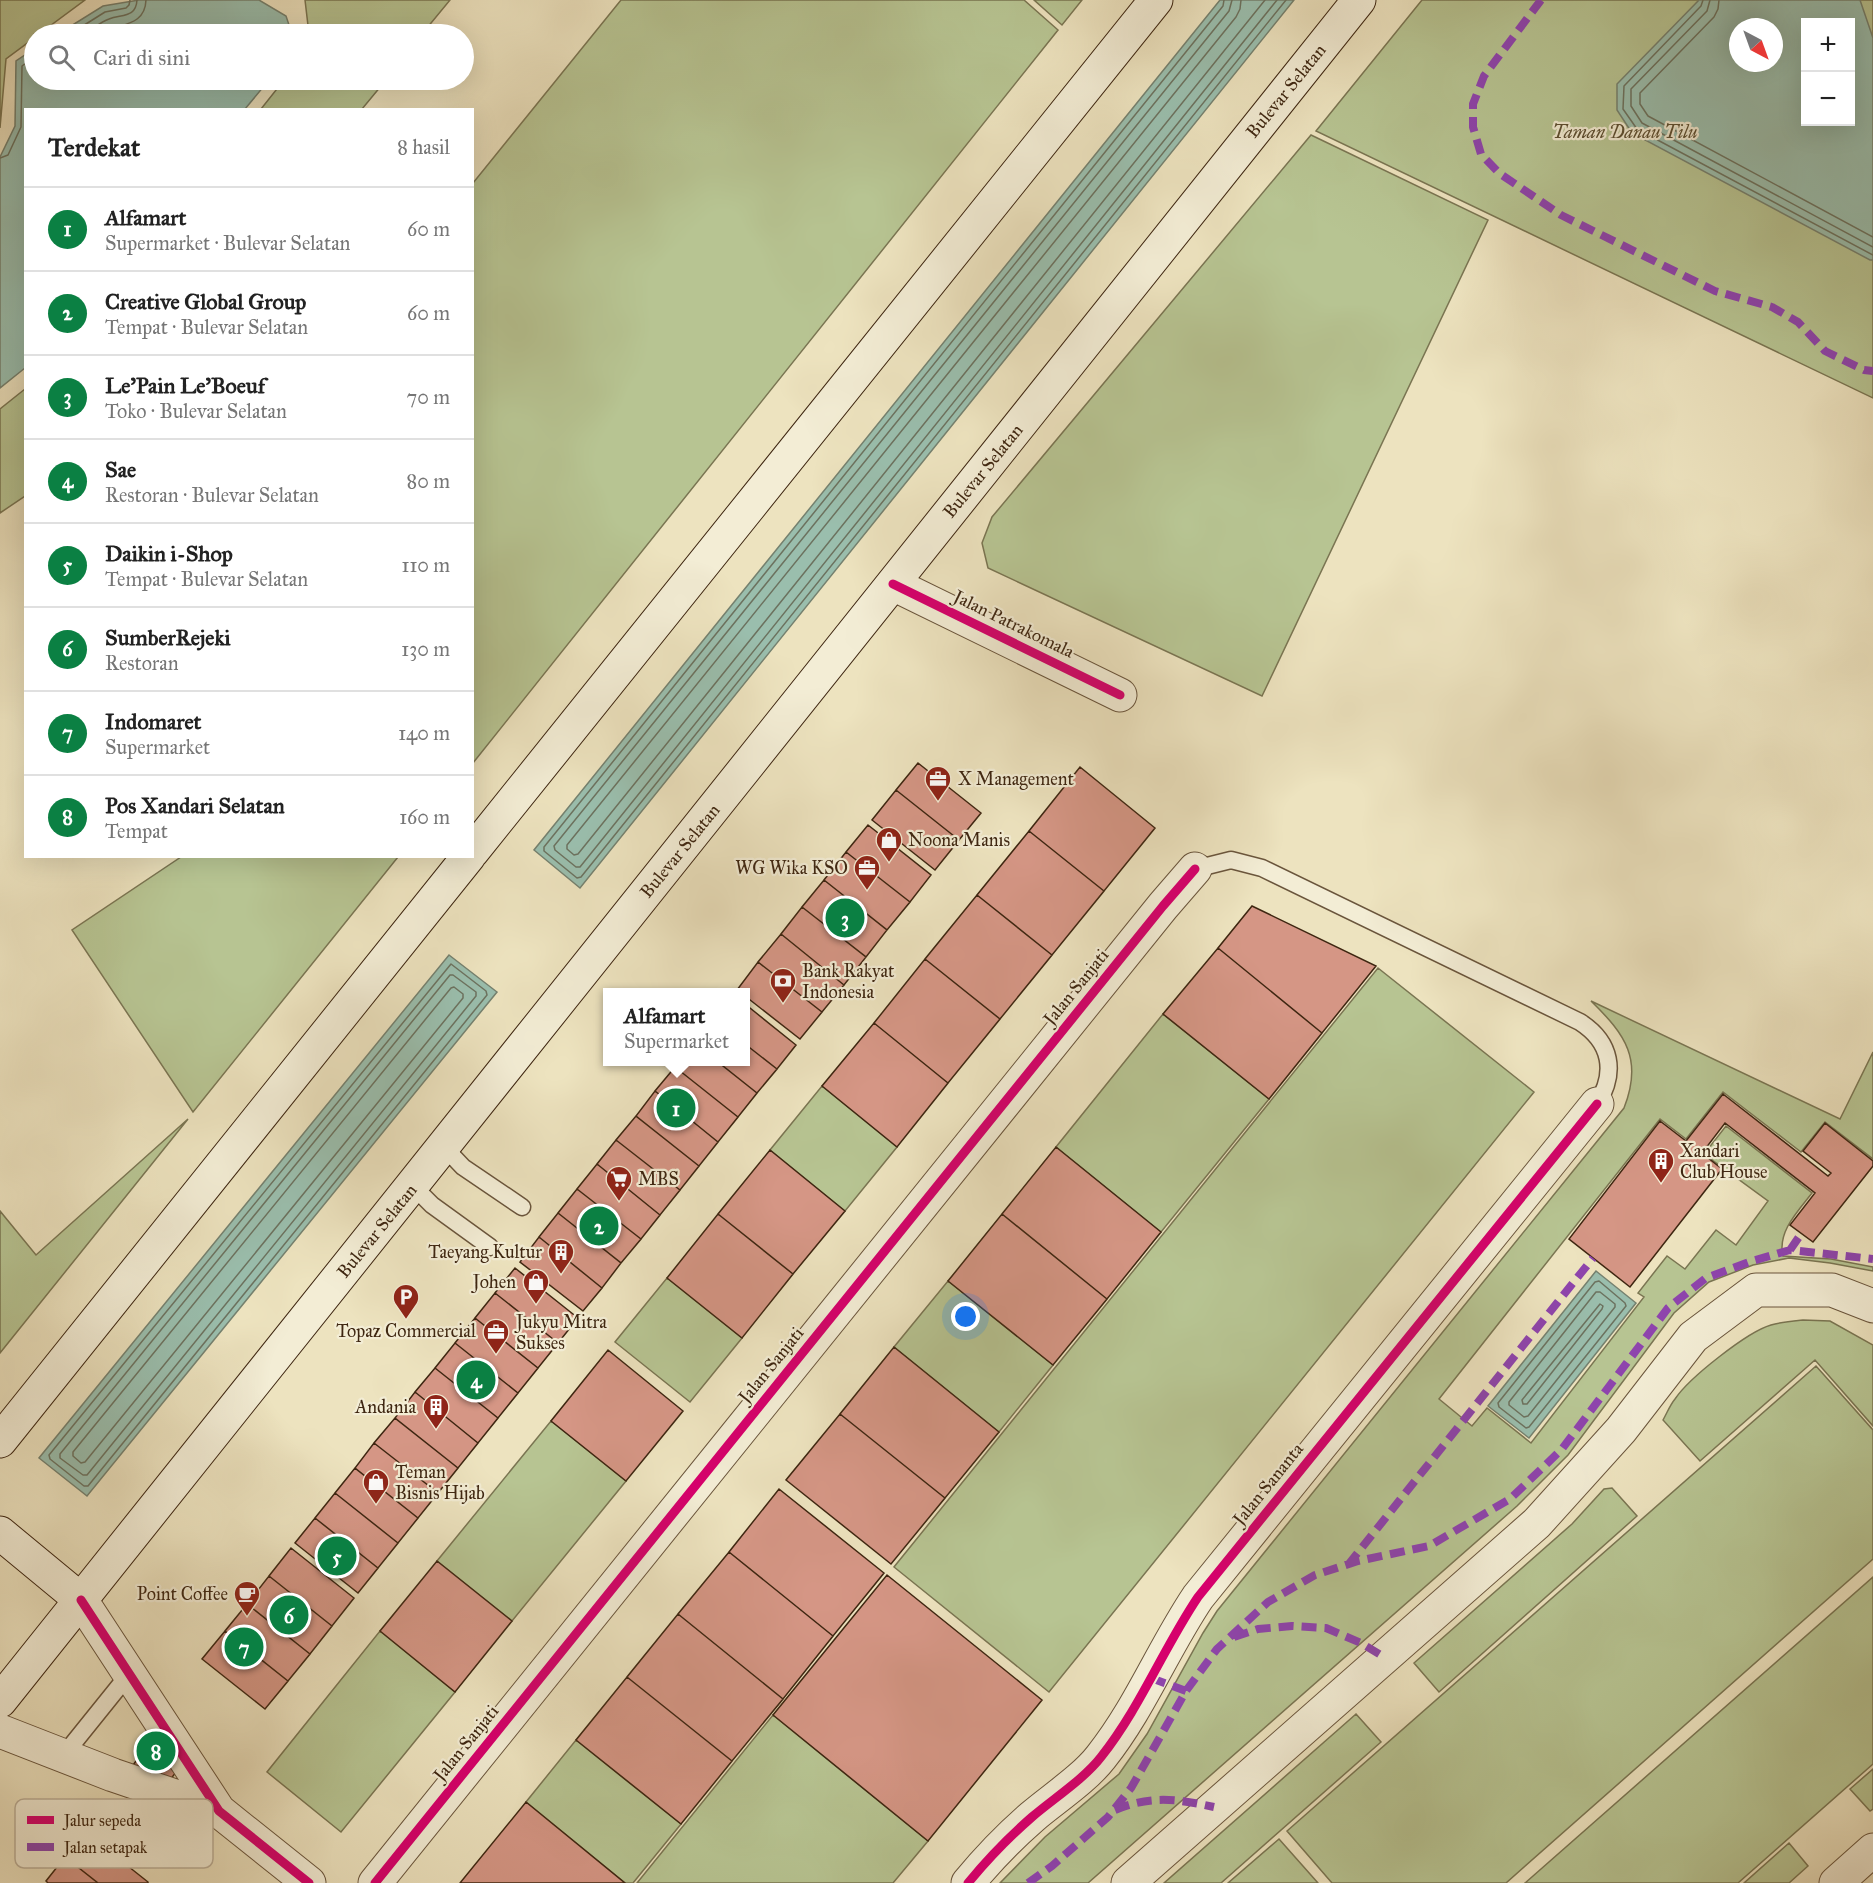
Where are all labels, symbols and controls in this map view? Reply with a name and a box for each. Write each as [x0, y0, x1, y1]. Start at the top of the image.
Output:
north arrow [1729, 18, 1783, 72]
map controls [1801, 18, 1855, 126]
button: + [1801, 18, 1855, 72]
search box [24, 24, 474, 90]
street label: Bulevar Selatan [1241, 39, 1331, 142]
icon: search [45, 41, 78, 74]
text: Cari di sini [93, 44, 190, 71]
button: − [1801, 72, 1855, 126]
park label: Taman Danau Tilu [1553, 121, 1697, 143]
text: Terdekat [48, 131, 140, 163]
text: 8 hasil [397, 135, 450, 159]
text: Alfamart [105, 204, 186, 231]
text: 1 [64, 217, 71, 241]
text: 60 m [407, 217, 450, 241]
text: Supermarket · Bulevar Selatan [105, 231, 350, 255]
text: Creative Global Group [105, 288, 306, 315]
text: 2 [63, 301, 72, 325]
text: 60 m [407, 301, 450, 325]
text: Tempat · Bulevar Selatan [105, 315, 308, 339]
text: Le'Pain Le'Boeuf [105, 372, 265, 399]
text: 3 [64, 385, 72, 409]
text: 70 m [407, 385, 450, 409]
text: Toko · Bulevar Selatan [105, 399, 287, 423]
street label: Bulevar Selatan [938, 419, 1028, 522]
text: Sae [105, 456, 136, 483]
text: 4 [62, 469, 73, 493]
text: 80 m [407, 469, 450, 493]
text: Restoran · Bulevar Selatan [105, 483, 319, 507]
text: Daikin i-Shop [105, 540, 233, 567]
text: 5 [63, 553, 72, 577]
text: 110 m [402, 553, 450, 577]
text: Tempat · Bulevar Selatan [105, 567, 308, 591]
street label: Jalan Patrakomala [948, 584, 1078, 664]
text: SumberRejeki [105, 624, 231, 651]
text: 6 [62, 637, 73, 661]
text: 130 m [401, 637, 450, 661]
text: Restoran [105, 651, 179, 675]
text: Indomaret [105, 708, 201, 735]
text: 7 [62, 721, 73, 745]
text: 140 m [398, 721, 450, 745]
text: Supermarket [105, 735, 210, 759]
office icon: X Management [923, 764, 953, 802]
place label: X Management [958, 768, 1074, 791]
text: Pos Xandari Selatan [105, 792, 285, 819]
street label: Bulevar Selatan [635, 799, 725, 902]
text: 8 [62, 805, 73, 829]
text: 160 m [399, 805, 450, 829]
text: Tempat [105, 819, 168, 843]
shop icon: Noona Manis [874, 825, 904, 863]
place label: Noona Manis [908, 829, 1010, 851]
office icon: WG Wika KSO [852, 853, 882, 891]
place label: WG Wika KSO [735, 857, 848, 879]
pin: 3 [826, 896, 864, 940]
street label: Jalan Sanjati [1037, 944, 1114, 1032]
place label: Bank Rakyat Indonesia [802, 960, 895, 1003]
bank icon: Bank Rakyat Indonesia [768, 966, 798, 1004]
popup [603, 988, 750, 1066]
text: Alfamart [624, 1002, 705, 1029]
text: Supermarket [624, 1029, 729, 1053]
pin: 1 [656, 1086, 696, 1130]
place label: Xandari Club House [1680, 1140, 1767, 1183]
building icon: Xandari Club House [1646, 1146, 1676, 1184]
supermarket icon: MBS [604, 1164, 634, 1202]
place label: MBS [638, 1168, 679, 1190]
street label: Bulevar Selatan [332, 1179, 422, 1282]
pin: 2 [580, 1204, 618, 1248]
building icon: Taeyang Kultur [546, 1237, 576, 1275]
place label: Taeyang Kultur [428, 1241, 542, 1264]
shop icon: Johen [521, 1267, 551, 1305]
place label: Johen [471, 1271, 516, 1294]
parking icon: Topaz Commercial [391, 1282, 421, 1320]
your location [951, 1302, 980, 1331]
place label: Jukyu Mitra Sukses [514, 1311, 607, 1354]
office icon: Jukyu Mitra Sukses [481, 1317, 511, 1355]
place label: Topaz Commercial [336, 1320, 476, 1342]
street label: Jalan Sanjati [732, 1322, 809, 1410]
pin: 4 [456, 1358, 496, 1402]
building icon: Andania [421, 1392, 451, 1430]
place label: Andania [354, 1396, 416, 1418]
street label: Jalan Sananta [1227, 1438, 1309, 1532]
place label: Teman Bisnis Hijab [395, 1461, 485, 1504]
shop icon: Teman Bisnis Hijab [361, 1467, 391, 1505]
pin: 5 [318, 1534, 356, 1578]
cafe icon: Point Coffee [232, 1579, 262, 1617]
place label: Point Coffee [137, 1583, 228, 1605]
pin: 6 [270, 1592, 308, 1638]
pin: 7 [224, 1624, 264, 1670]
street label: Jalan Sanjati [427, 1700, 504, 1788]
pin: 8 [136, 1728, 176, 1774]
legend [15, 1799, 213, 1868]
text: Jalur sepeda [62, 1811, 141, 1831]
text: Jalan setapak [62, 1838, 148, 1858]

